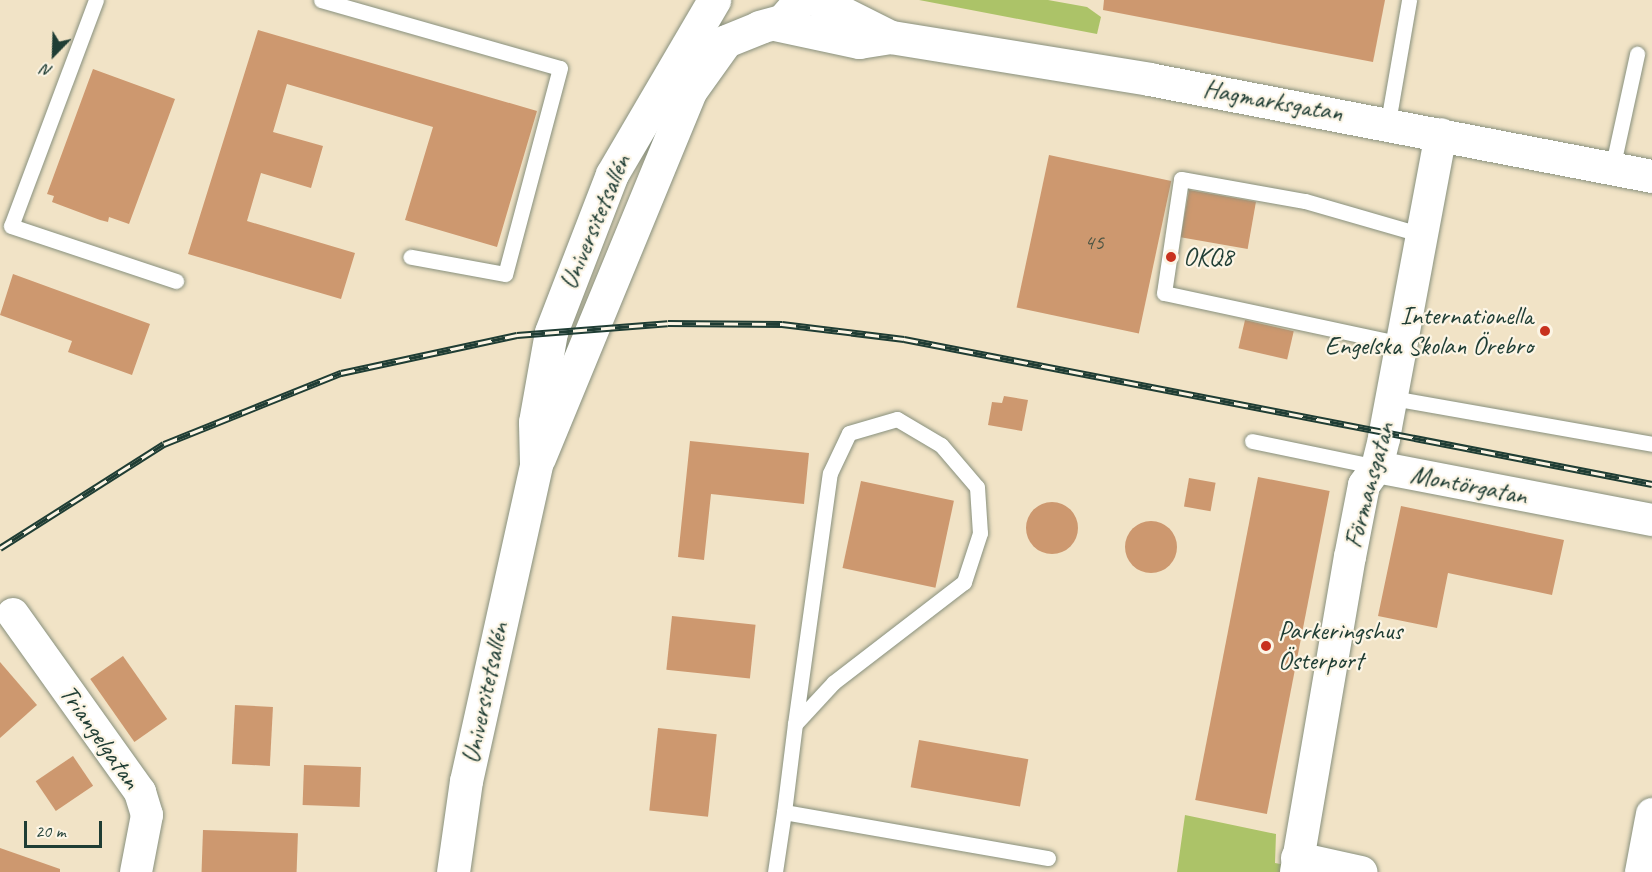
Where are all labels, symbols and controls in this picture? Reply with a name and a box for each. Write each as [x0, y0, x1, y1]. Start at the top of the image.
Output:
north arrow [24, 24, 84, 84]
text: N [39, 59, 55, 82]
street label: Hagmarksgatan [1201, 73, 1345, 129]
street label: Universitetsallén [553, 150, 637, 294]
house number: 45 [1084, 230, 1104, 256]
place label: OKQ8 [1183, 241, 1233, 273]
marker: OKQ8 [1164, 250, 1178, 264]
place label: Internationella Engelska Skolan Örebro [1325, 300, 1533, 362]
marker: Internationella Engelska Skolan Örebro [1538, 324, 1552, 338]
street label: Förmansgatan [1337, 419, 1401, 551]
street label: Montörgatan [1408, 458, 1530, 512]
place label: Parkeringshus Österport [1278, 615, 1402, 676]
street label: Universitetsallén [455, 620, 515, 766]
marker: Parkeringshus Österport [1259, 639, 1273, 653]
street label: Triangelgatan [53, 679, 147, 795]
scale bar [27, 809, 105, 847]
text: 20 m [35, 820, 66, 842]

